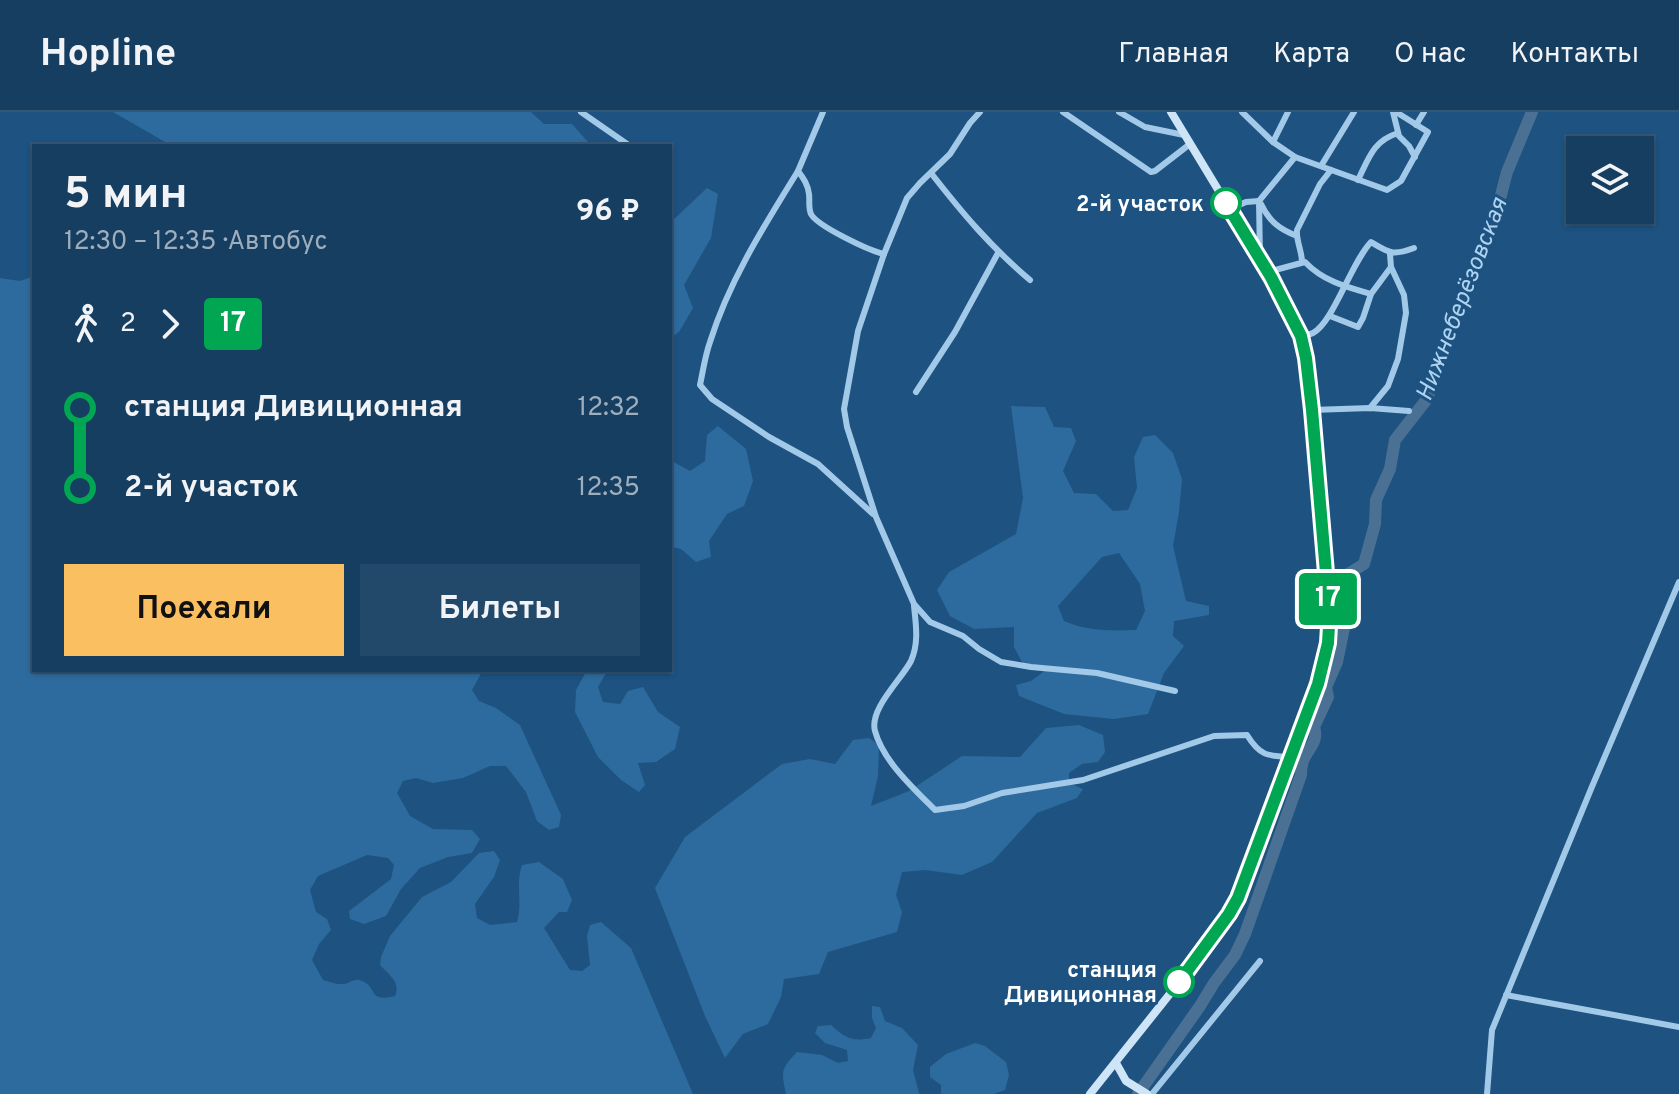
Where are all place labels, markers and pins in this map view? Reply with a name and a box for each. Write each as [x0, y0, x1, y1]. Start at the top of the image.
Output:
marker: 2-й участок [1211, 188, 1241, 218]
place label: 2-й участок [1076, 192, 1204, 219]
place label: станция Дивиционная [1004, 958, 1157, 1010]
marker: станция Дивиционная [1164, 967, 1194, 997]

